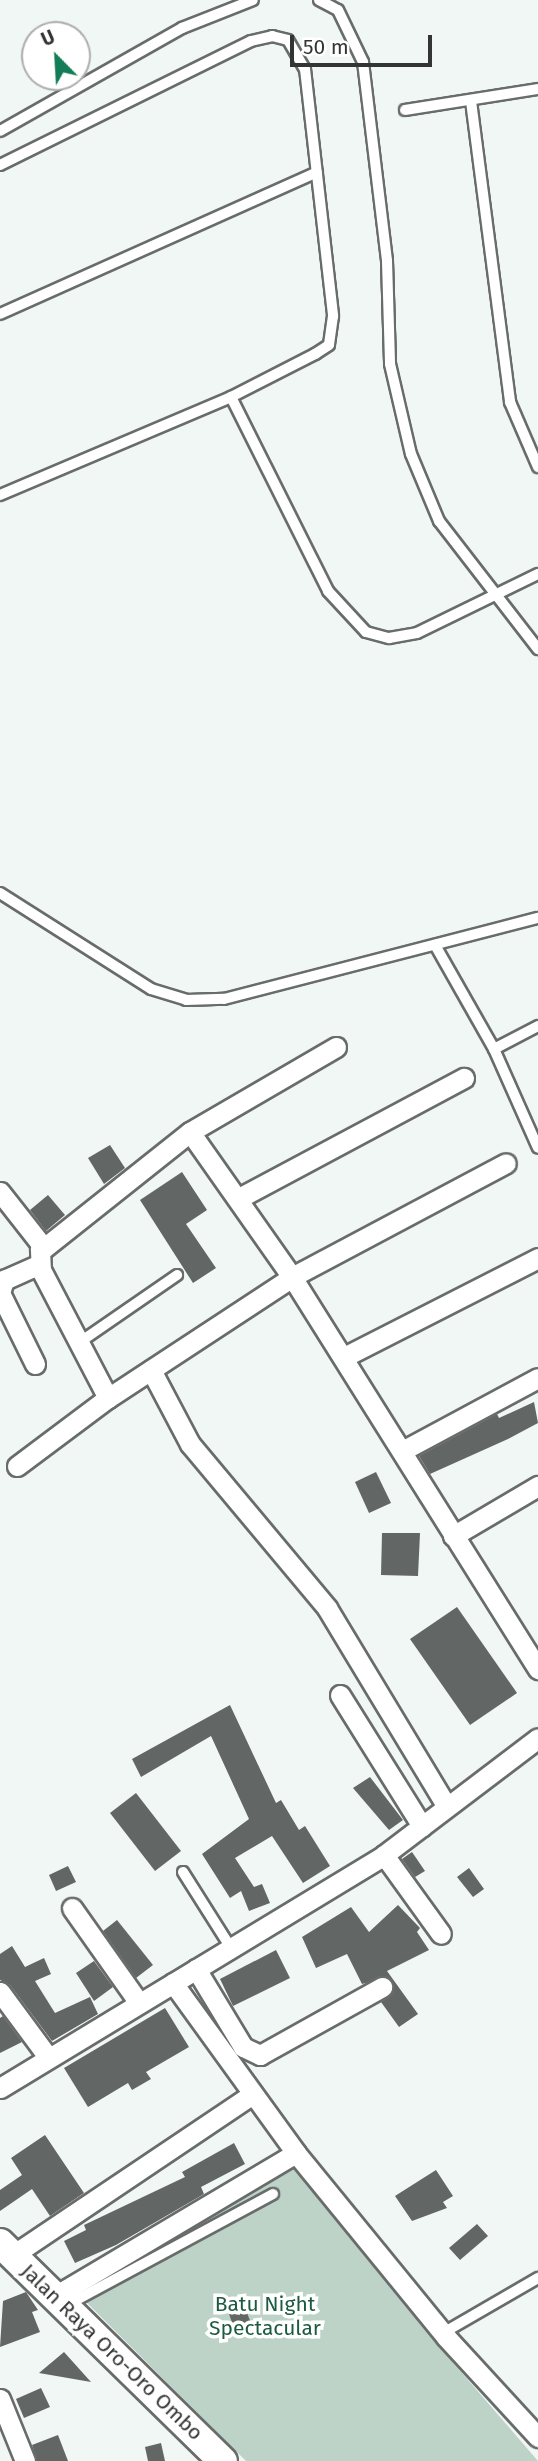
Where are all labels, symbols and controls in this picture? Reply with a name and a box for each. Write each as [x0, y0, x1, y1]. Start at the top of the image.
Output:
north arrow [21, 21, 91, 91]
scale bar [293, 21, 435, 65]
text: U [38, 25, 58, 51]
text: 50 m [303, 34, 349, 60]
street label: Jalan Raya Oro-Oro Ombo [16, 2258, 208, 2446]
park label: Batu Night Spectacular [209, 2291, 321, 2341]

